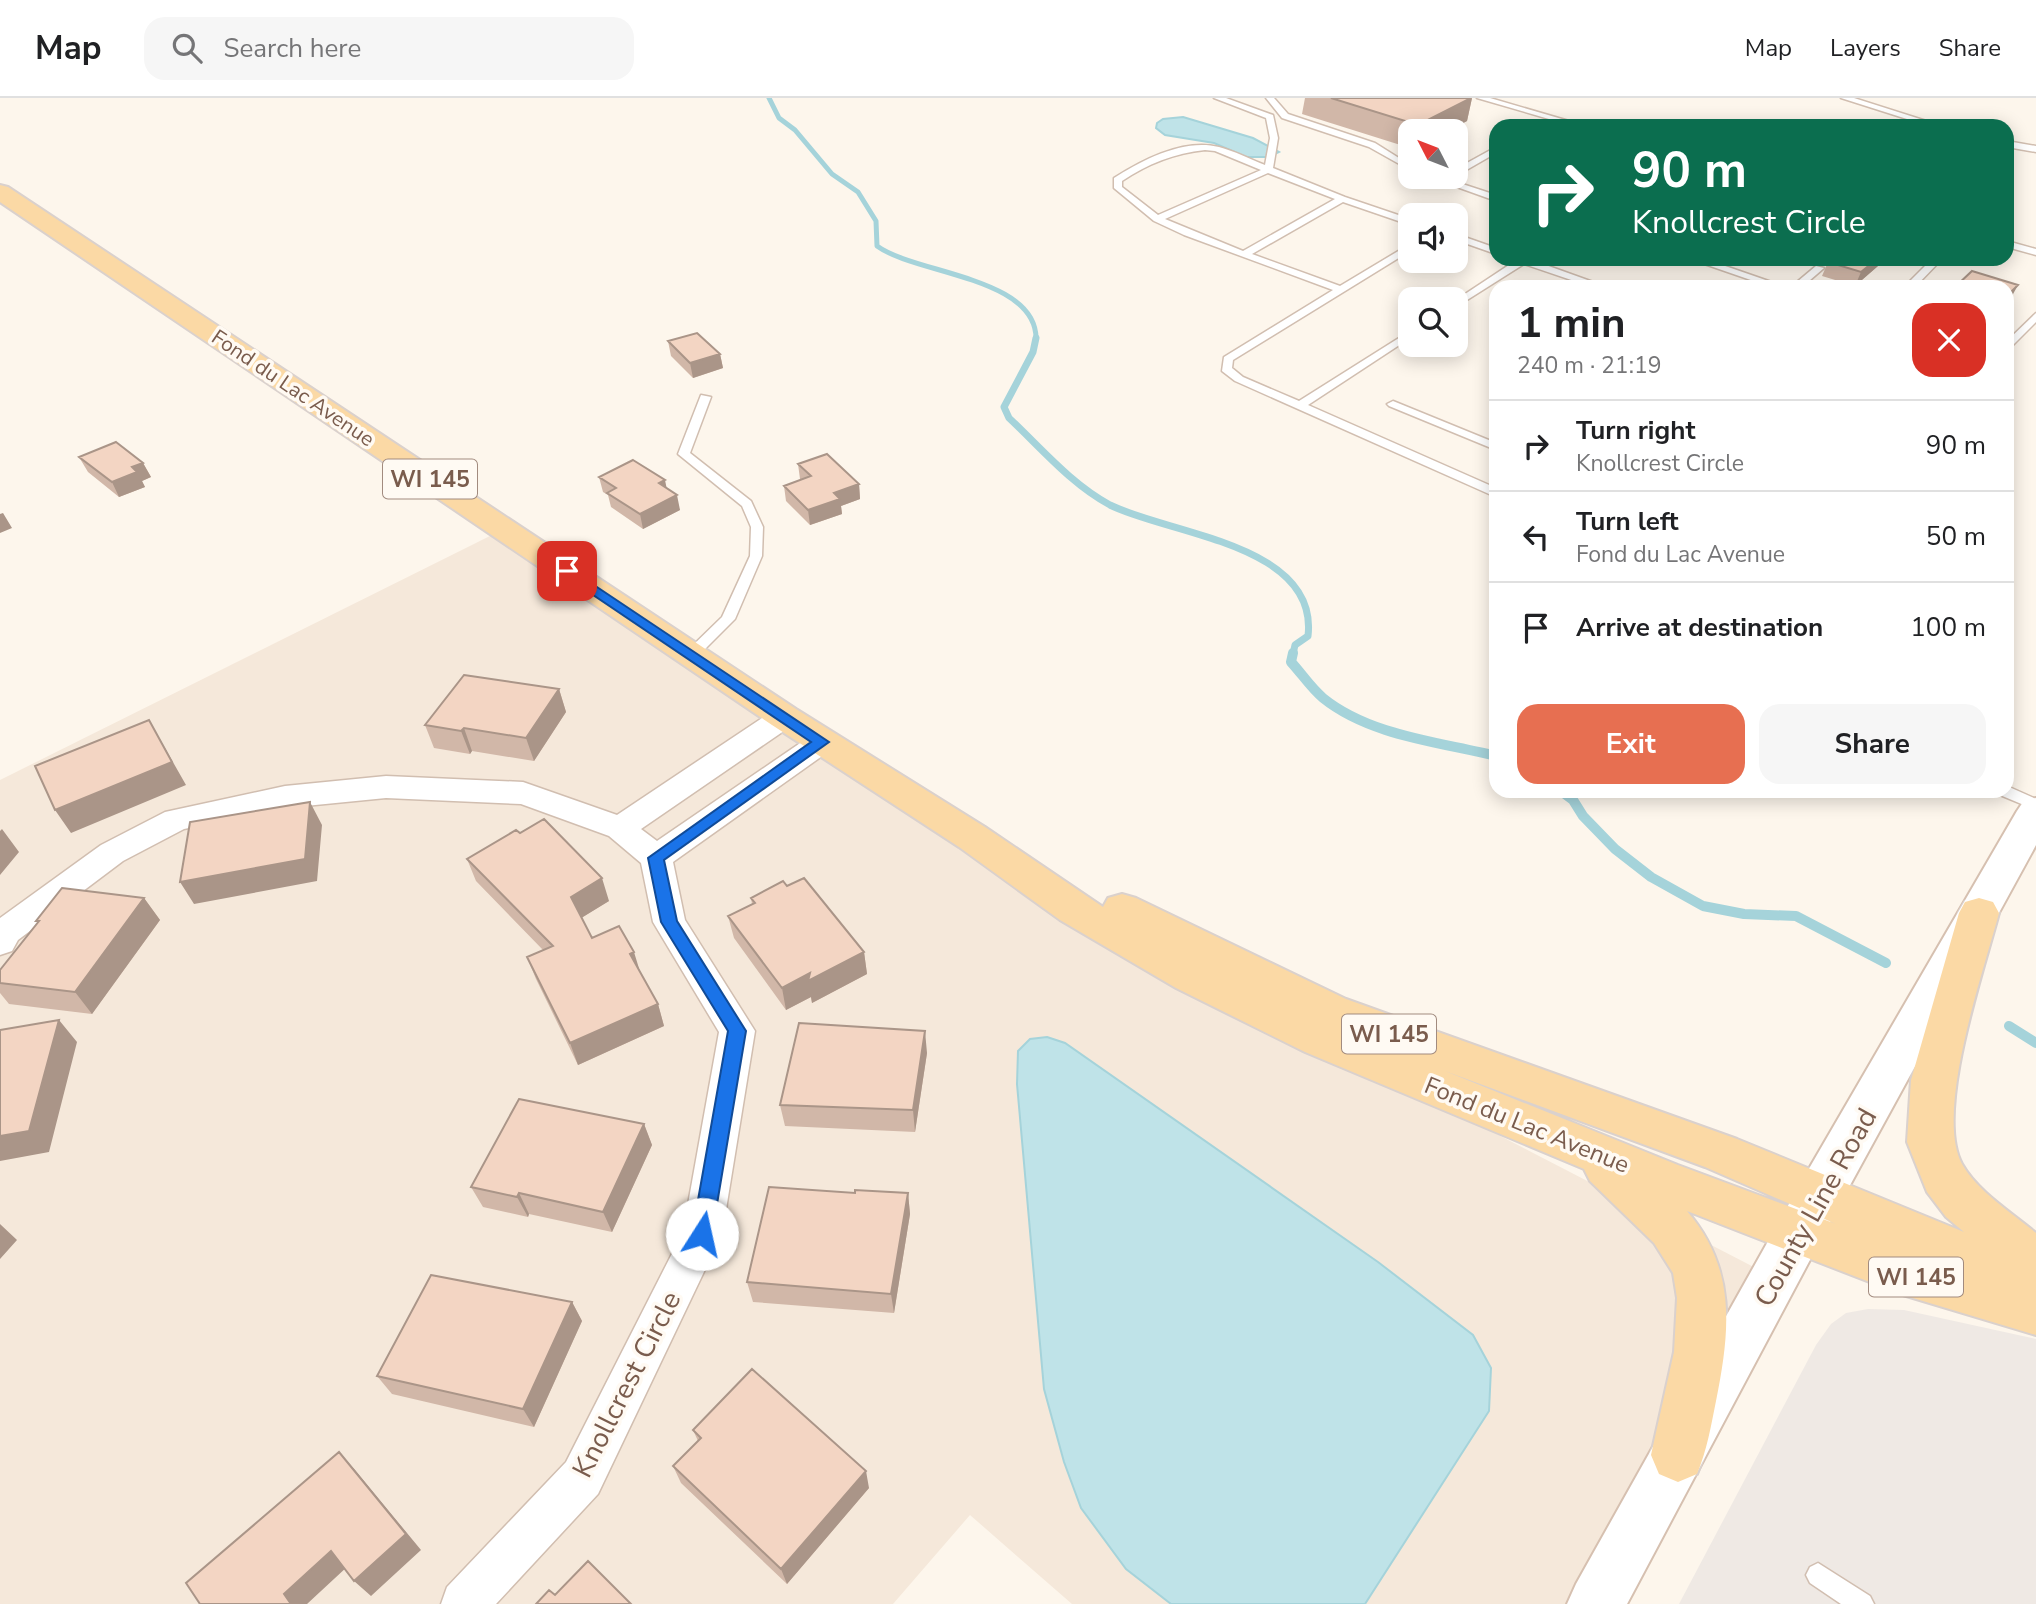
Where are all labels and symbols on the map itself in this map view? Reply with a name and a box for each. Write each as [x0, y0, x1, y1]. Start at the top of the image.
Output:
north arrow [1398, 119, 1468, 189]
street label: Fond du Lac Avenue [206, 323, 380, 453]
road number: WI 145 [383, 460, 477, 498]
pin [537, 541, 597, 601]
road number: WI 145 [1342, 1015, 1436, 1054]
street label: Fond du Lac Avenue [1420, 1069, 1634, 1181]
street label: County Line Road [1746, 1101, 1886, 1314]
position arrow [665, 1197, 739, 1271]
road number: WI 145 [1869, 1258, 1963, 1296]
street label: Knollcrest Circle [564, 1285, 690, 1484]

